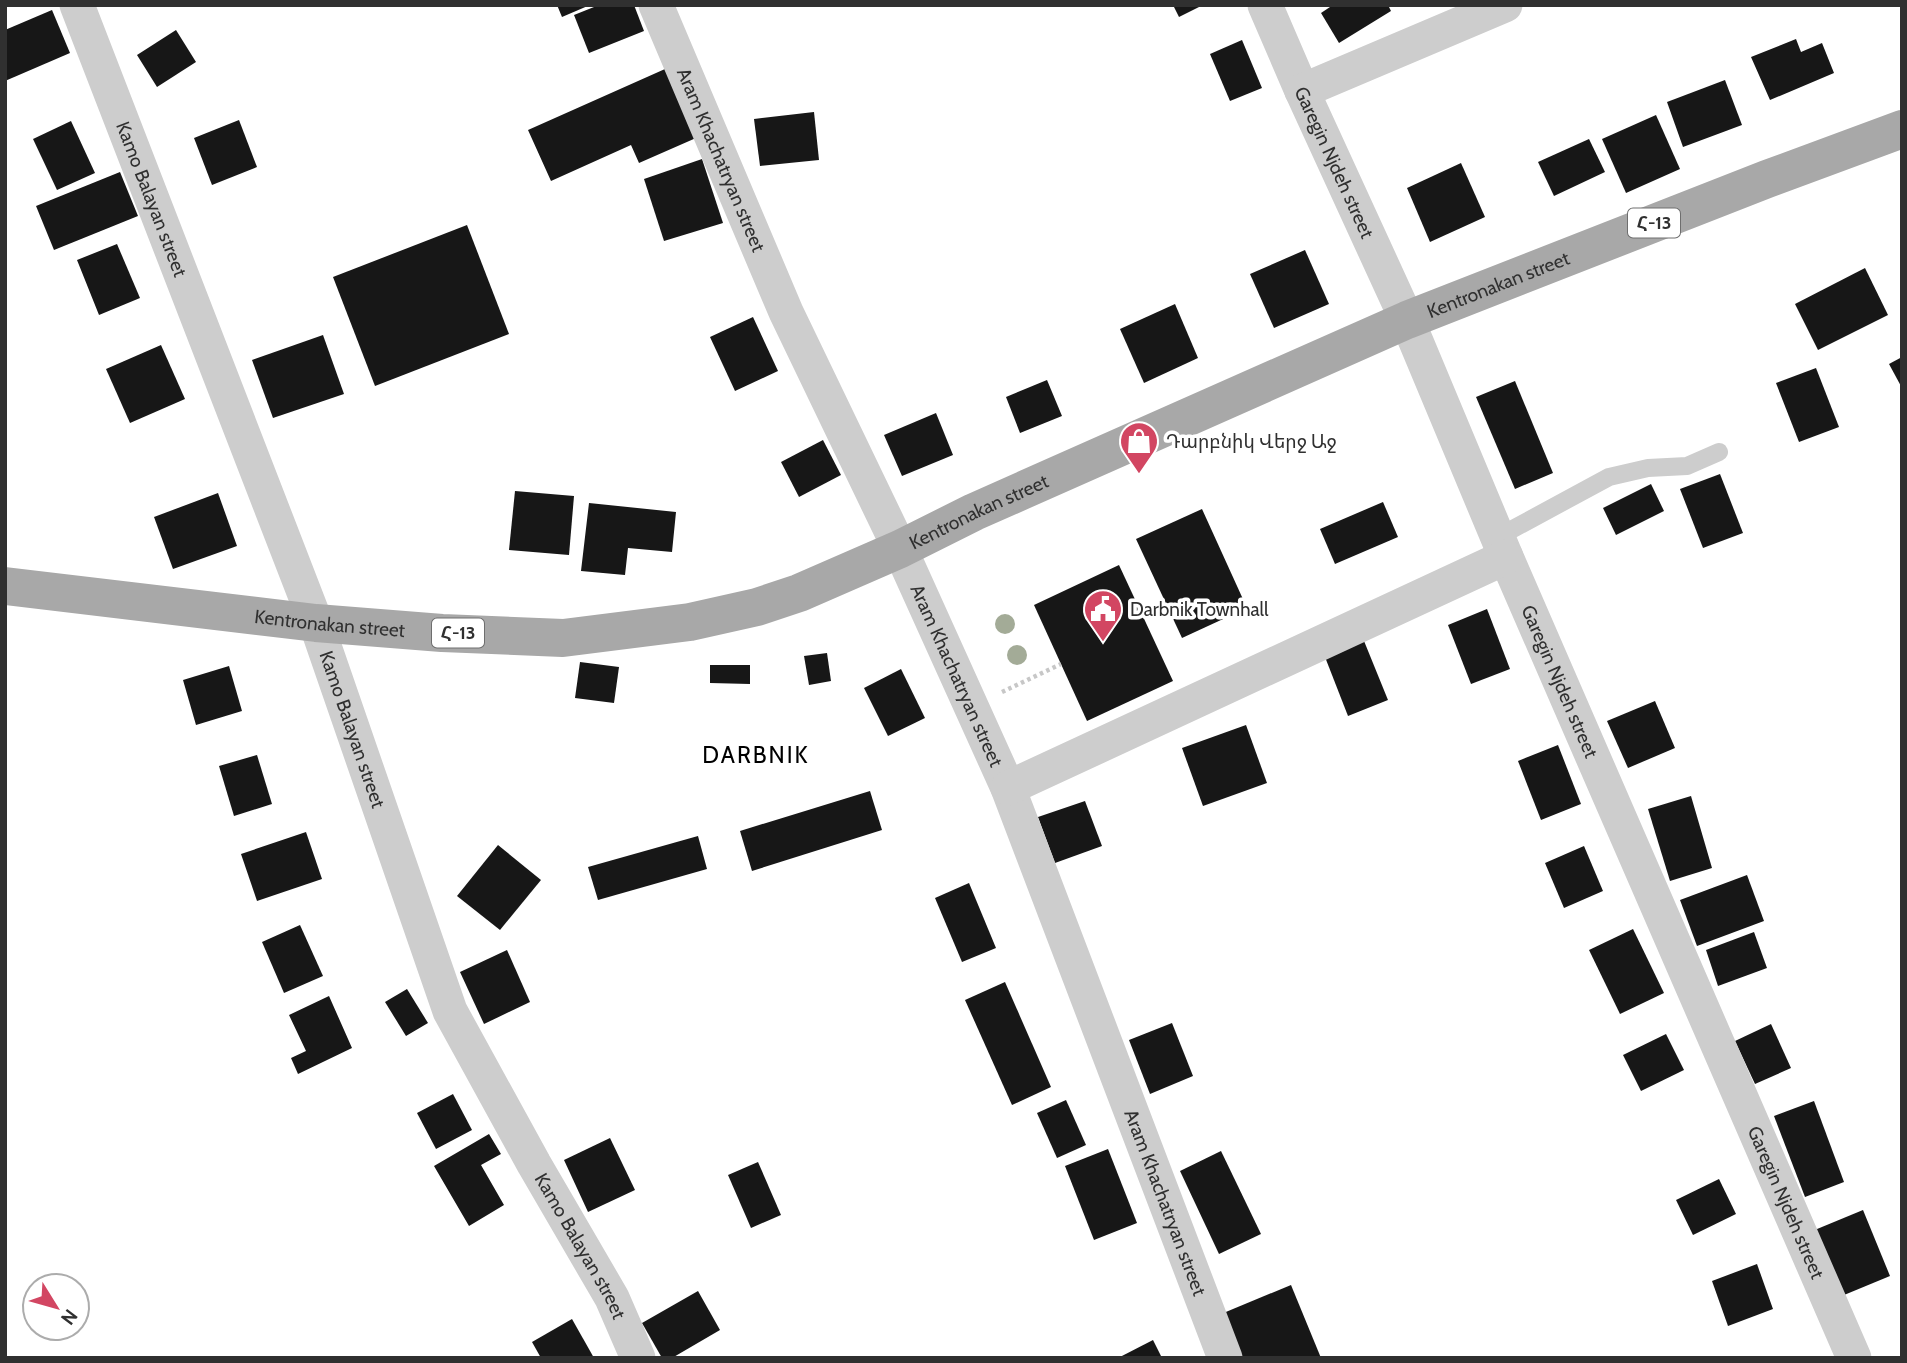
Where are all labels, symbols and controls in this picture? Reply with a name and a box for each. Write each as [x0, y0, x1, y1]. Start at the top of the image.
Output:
street label: Aram Khachatryan street [672, 64, 770, 256]
street label: Garegin Njdeh street [1290, 83, 1379, 242]
street label: Kamo Balayan street [111, 118, 192, 281]
road number: Հ-13 [1628, 208, 1680, 238]
street label: Kentronakan street [1424, 246, 1573, 323]
shop icon: Դարբնիկ Վերջ Աջ [1118, 420, 1160, 475]
place label: Դարբնիկ Վերջ Աջ [1166, 430, 1337, 453]
street label: Kentronakan street [906, 469, 1053, 555]
street label: Aram Khachatryan street [905, 581, 1008, 771]
public building icon: Darbnik Townhall [1082, 588, 1124, 643]
place label: Darbnik Townhall [1130, 598, 1269, 621]
street label: Garegin Njdeh street [1516, 602, 1603, 762]
street label: Kentronakan street [253, 605, 407, 642]
road number: Հ-13 [432, 618, 484, 648]
street label: Kamo Balayan street [315, 648, 390, 811]
district label: DARBNIK [702, 741, 810, 769]
street label: Aram Khachatryan street [1119, 1106, 1211, 1300]
street label: Garegin Njdeh street [1743, 1123, 1829, 1283]
street label: Kamo Balayan street [530, 1169, 631, 1323]
north arrow [21, 1272, 91, 1342]
text: N [56, 1305, 82, 1329]

